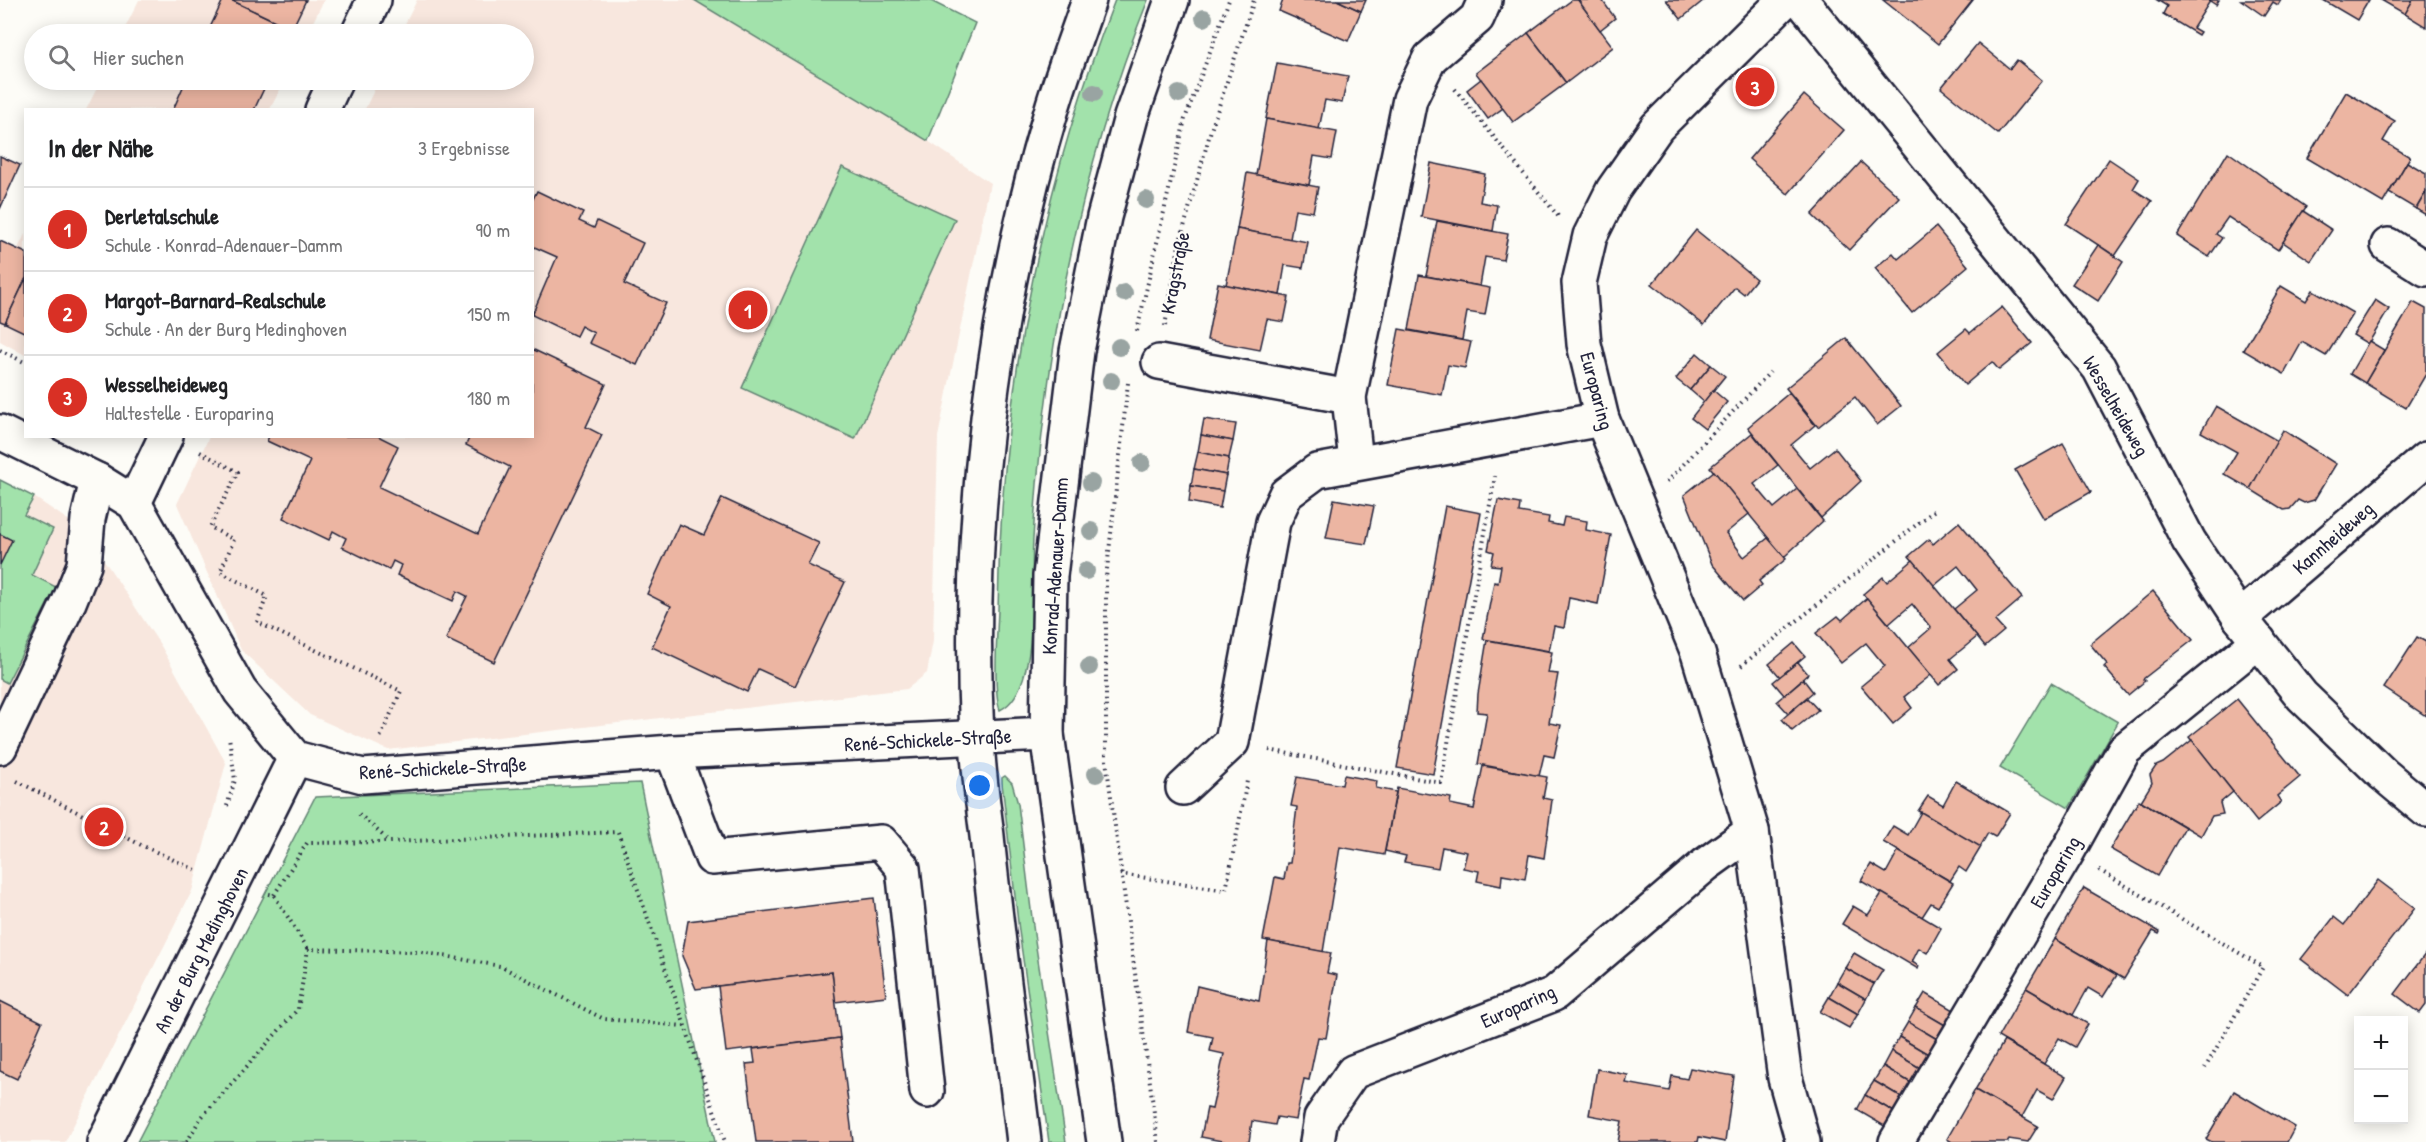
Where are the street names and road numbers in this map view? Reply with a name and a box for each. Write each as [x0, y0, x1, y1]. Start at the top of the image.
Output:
street label: Kragstraße [1153, 229, 1196, 316]
street label: Europaring [1574, 349, 1621, 433]
street label: Wesselheideweg [2077, 351, 2156, 461]
street label: Konrad-Adenauer-Damm [1035, 476, 1074, 656]
street label: Kannheideweg [2286, 495, 2379, 580]
street label: René-Schickele-Straße [844, 722, 1012, 757]
street label: René-Schickele-Straße [359, 750, 527, 785]
street label: Europaring [2023, 831, 2086, 913]
street label: An der Burg Medinghoven [147, 862, 254, 1037]
street label: Europaring [1476, 977, 1560, 1034]

